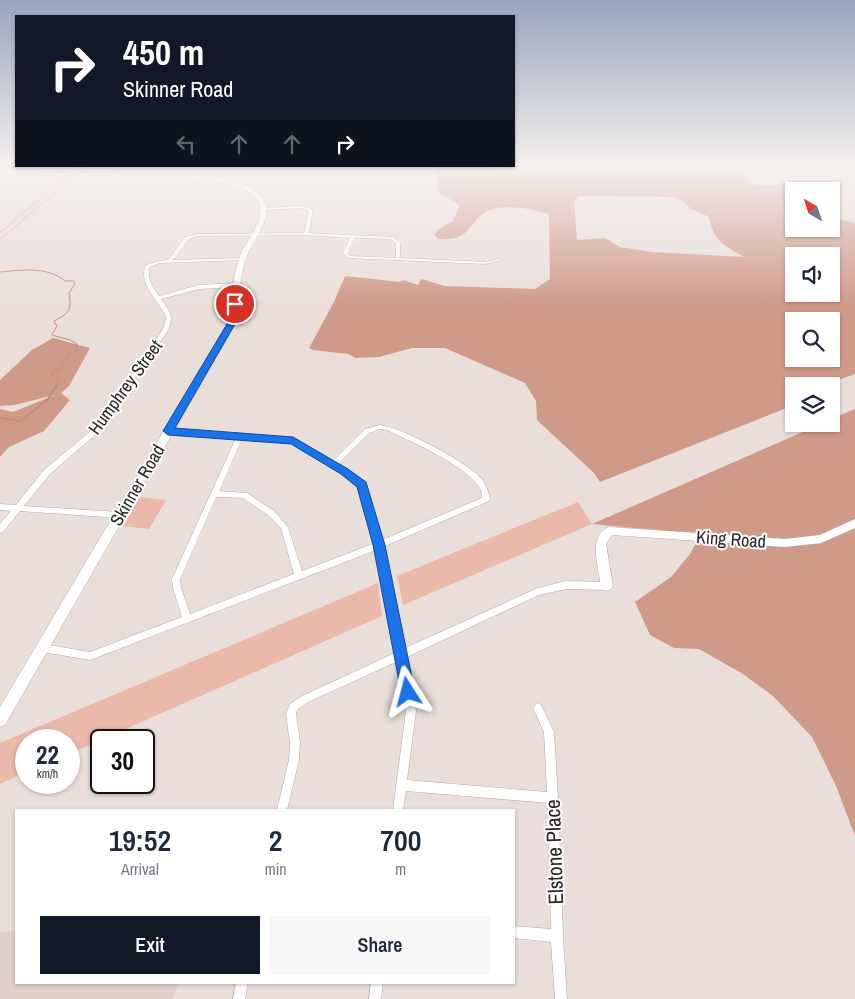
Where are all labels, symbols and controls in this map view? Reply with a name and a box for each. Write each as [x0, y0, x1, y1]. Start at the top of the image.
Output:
text: 450 m [123, 29, 204, 76]
icon: right [40, 35, 105, 100]
text: Skinner Road [123, 74, 233, 104]
icon: left [172, 130, 200, 158]
icon: ahead [225, 130, 253, 158]
icon: ahead [278, 130, 306, 158]
icon: right [331, 130, 359, 158]
north arrow [785, 182, 840, 238]
map controls [785, 182, 840, 432]
button: sound [785, 247, 840, 302]
pin [214, 283, 256, 325]
icon: arrive [221, 290, 249, 318]
button: search [785, 312, 840, 367]
street label: Humphrey Street [82, 335, 168, 439]
button: layers [785, 377, 840, 432]
street label: Skinner Road [104, 440, 170, 530]
street label: King Road [695, 524, 767, 554]
position arrow [381, 665, 433, 717]
speed limit sign: 30 [90, 729, 155, 794]
text: 22 [36, 738, 59, 772]
text: km/h [37, 766, 58, 782]
street label: Elstone Place [538, 799, 570, 905]
text: 19:52 [109, 820, 171, 860]
text: 2 [269, 820, 283, 860]
text: 700 [380, 820, 421, 860]
text: Arrival [121, 858, 159, 880]
text: min [265, 858, 287, 880]
text: m [395, 858, 406, 880]
button: Exit [40, 916, 260, 974]
button: Share [270, 916, 490, 974]

